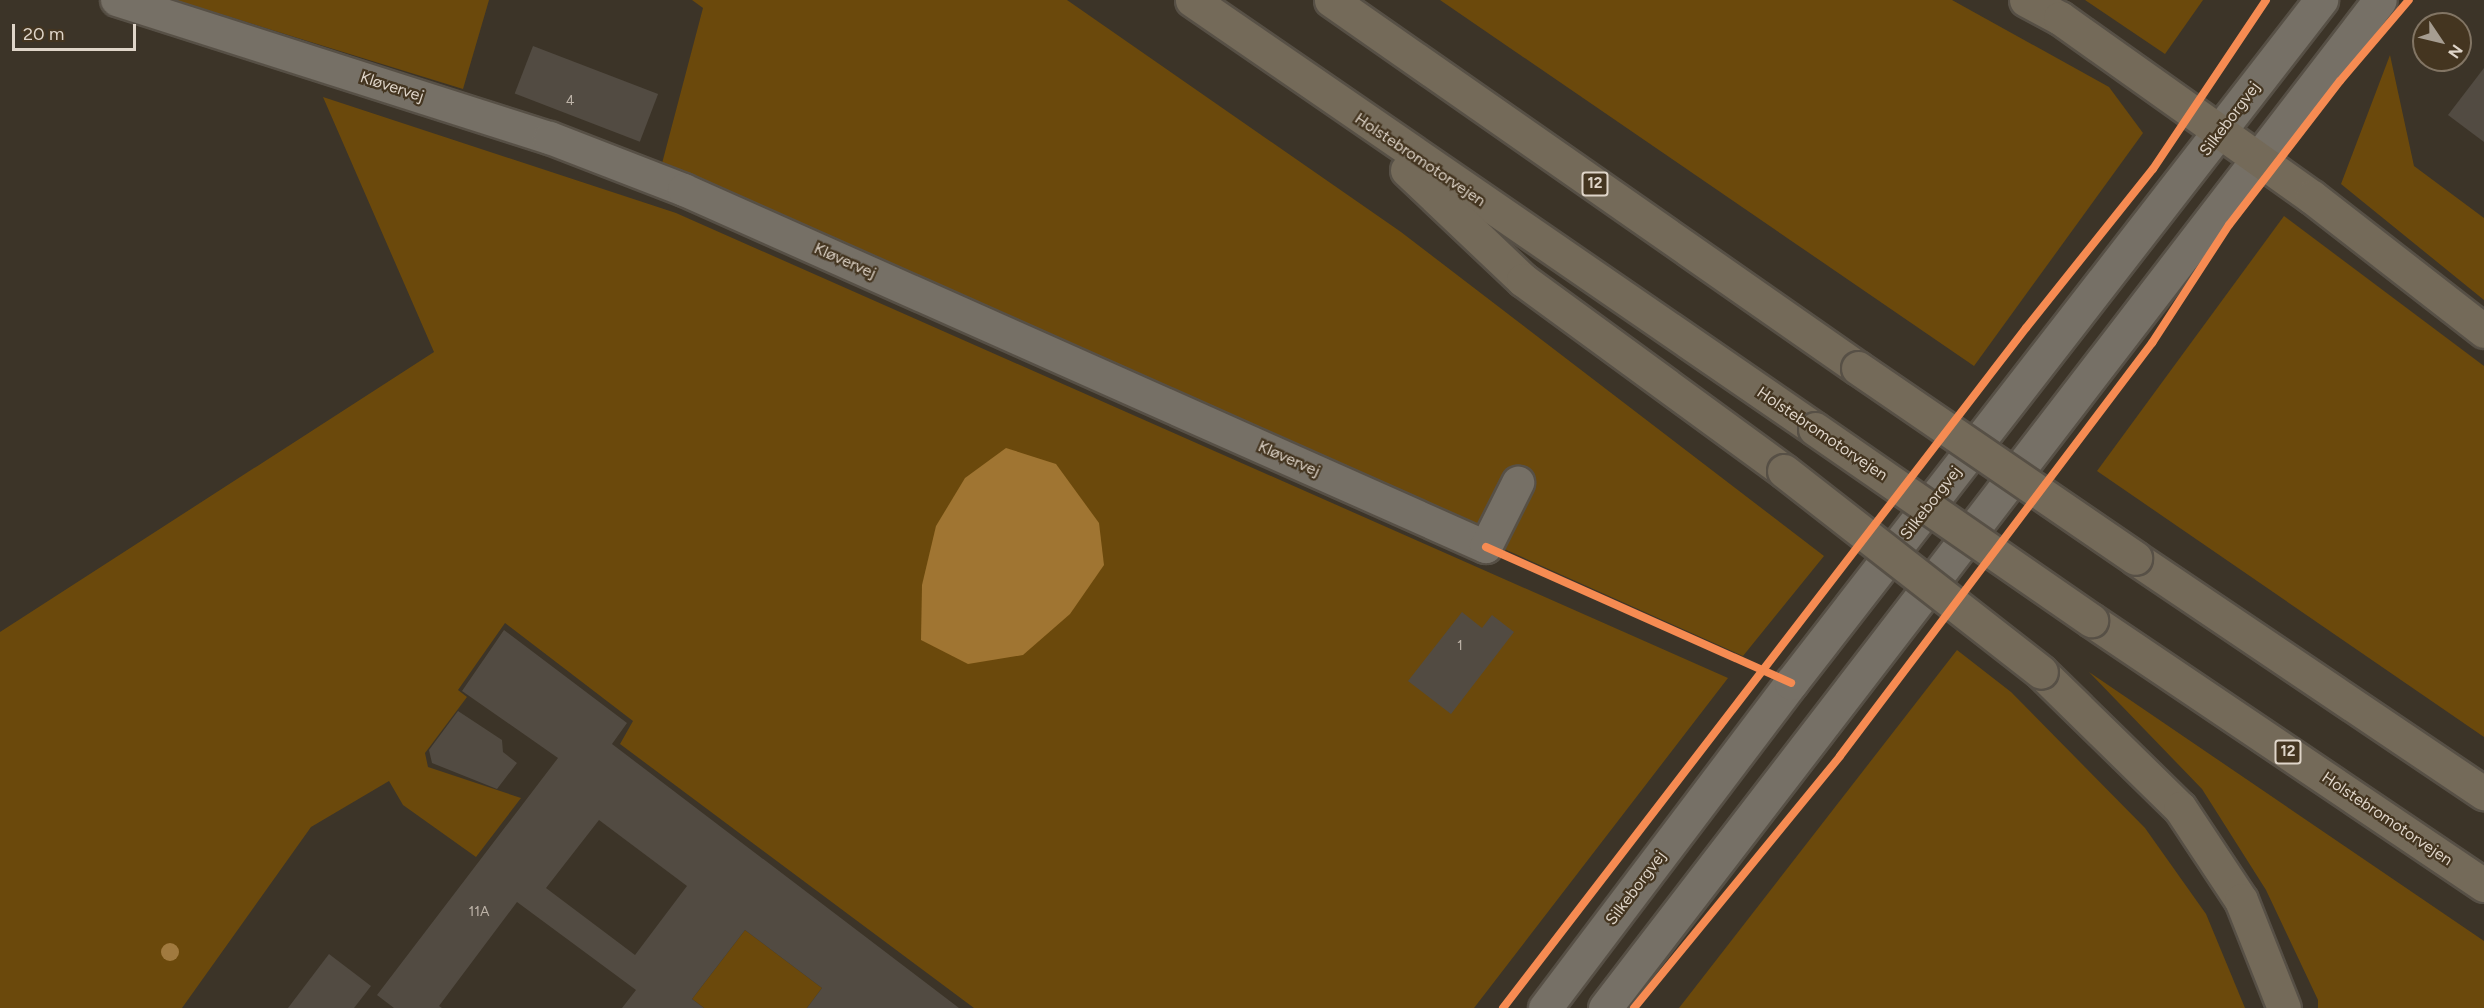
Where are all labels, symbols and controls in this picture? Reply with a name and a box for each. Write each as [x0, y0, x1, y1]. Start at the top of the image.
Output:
scale bar [15, 12, 140, 50]
north arrow [2412, 12, 2472, 72]
text: 20 m [23, 23, 64, 45]
text: N [2444, 41, 2467, 62]
street label: Kløvervej [358, 68, 426, 106]
street label: Silkeborgvej [2196, 78, 2264, 160]
house number: 4 [566, 93, 574, 109]
street label: Holstebromotorvejen [1351, 109, 1489, 211]
road number: 12 [1580, 172, 1610, 196]
street label: Kløvervej [811, 239, 879, 283]
street label: Holstebromotorvejen [1753, 383, 1891, 485]
street label: Kløvervej [1255, 437, 1323, 481]
street label: Silkeborgvej [1896, 462, 1966, 544]
house number: 1 [1457, 638, 1463, 654]
road number: 12 [2273, 740, 2303, 764]
street label: Holstebromotorvejen [2318, 768, 2456, 870]
street label: Silkeborgvej [1602, 847, 1670, 929]
house number: 11A [468, 904, 490, 920]

